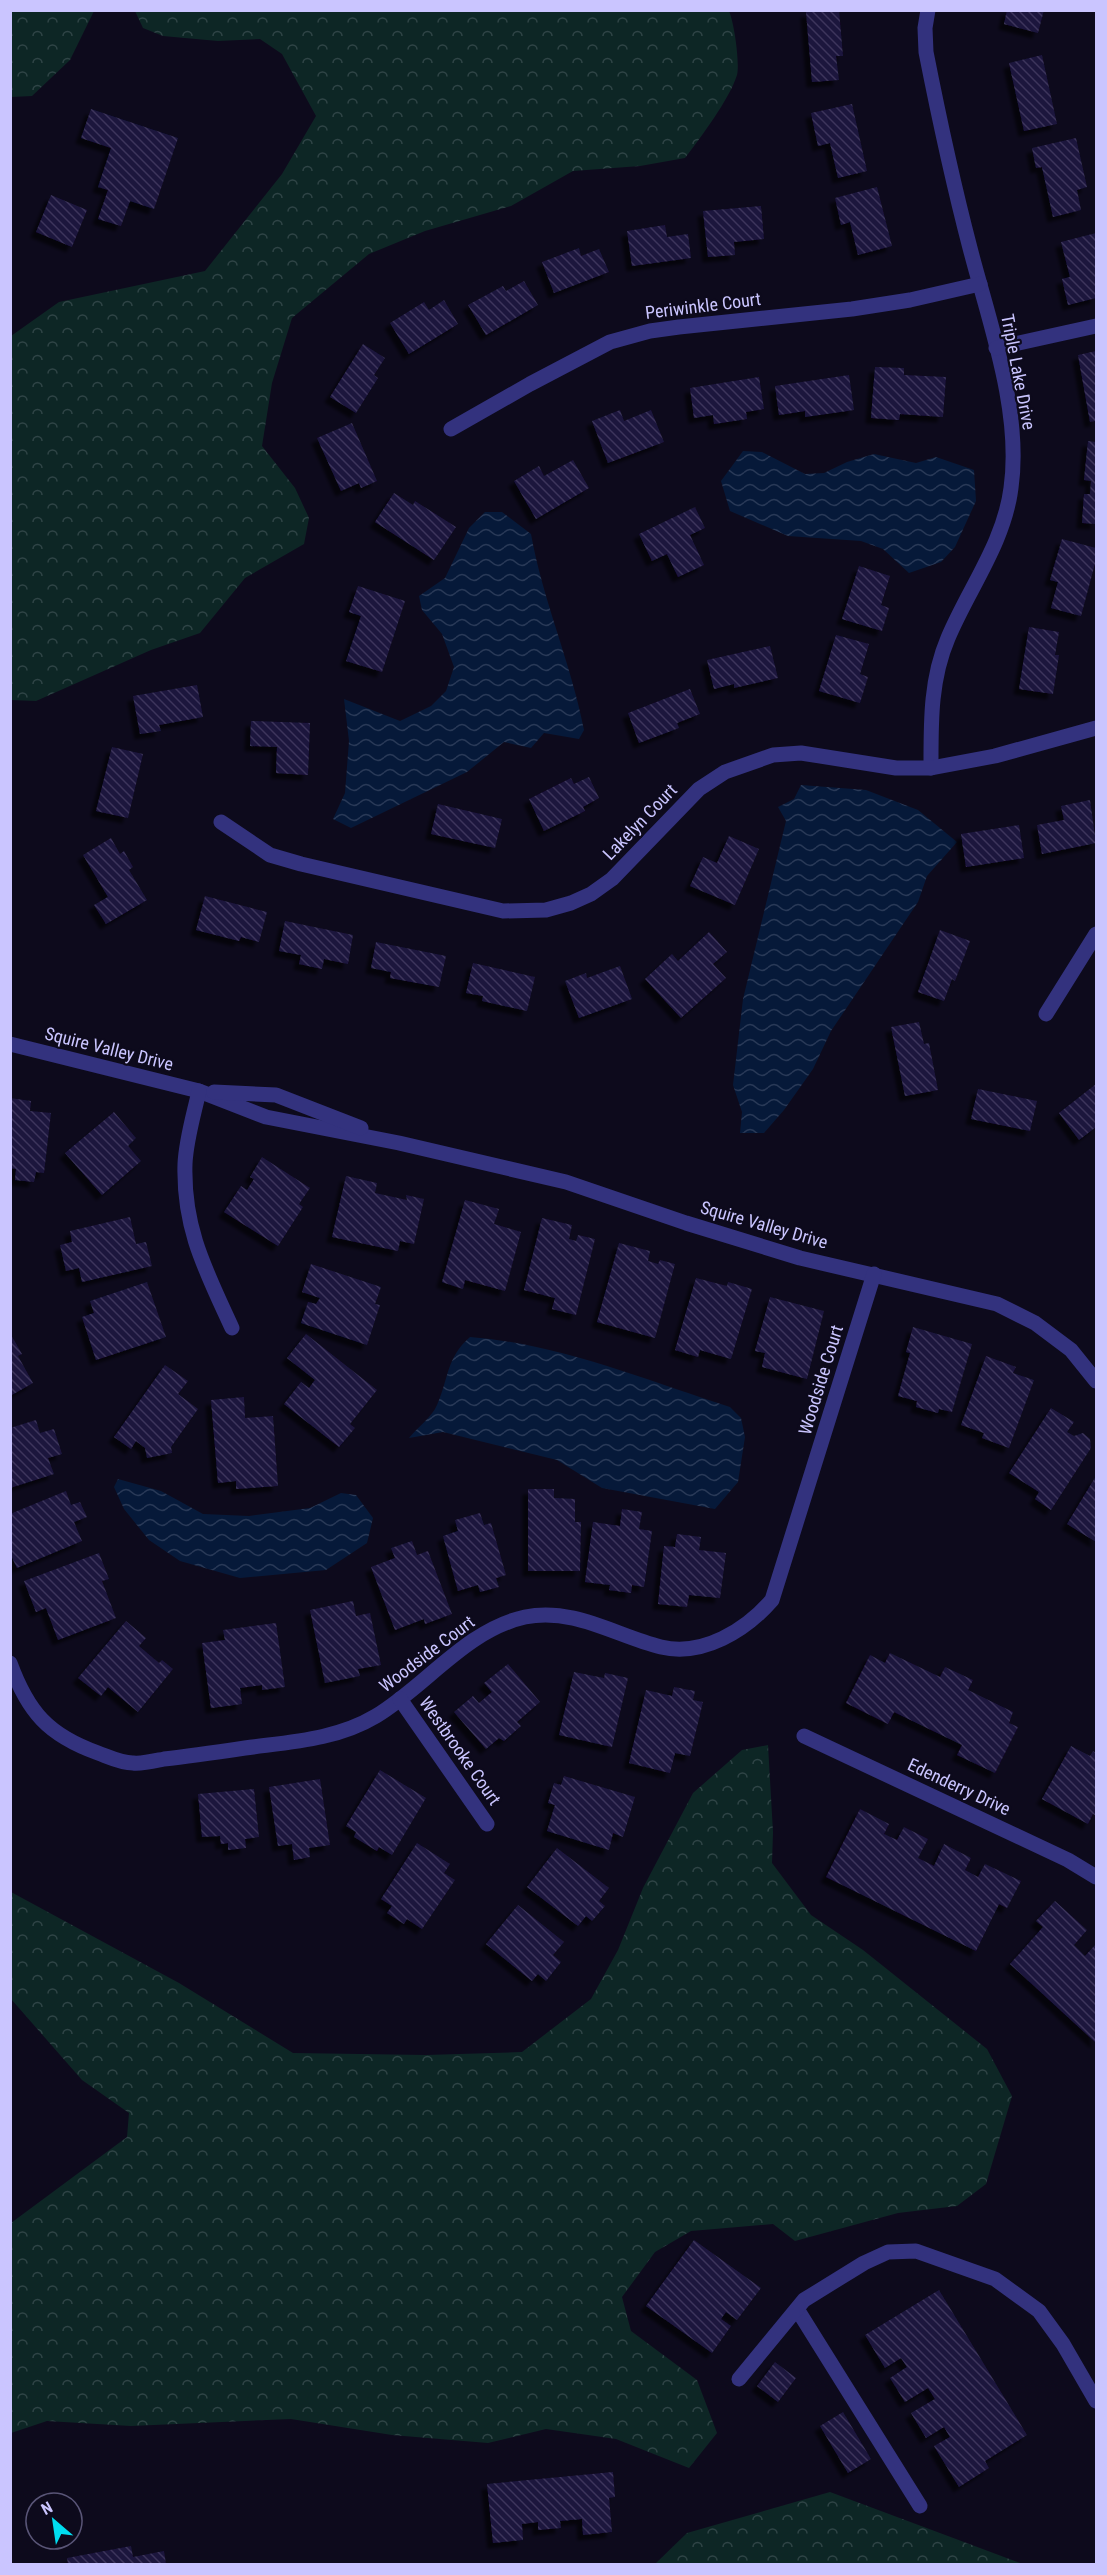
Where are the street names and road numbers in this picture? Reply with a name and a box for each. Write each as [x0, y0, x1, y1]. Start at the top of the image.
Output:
street label: Periwinkle Court [644, 288, 762, 323]
street label: Triple Lake Drive [997, 312, 1040, 432]
street label: Lakelyn Court [598, 779, 681, 864]
street label: Squire Valley Drive [43, 1022, 175, 1075]
street label: Squire Valley Drive [698, 1196, 830, 1253]
street label: Woodside Court [794, 1323, 847, 1437]
street label: Woodside Court [375, 1611, 478, 1696]
street label: Westbrooke Court [415, 1693, 506, 1809]
street label: Edenderry Drive [905, 1754, 1014, 1819]

